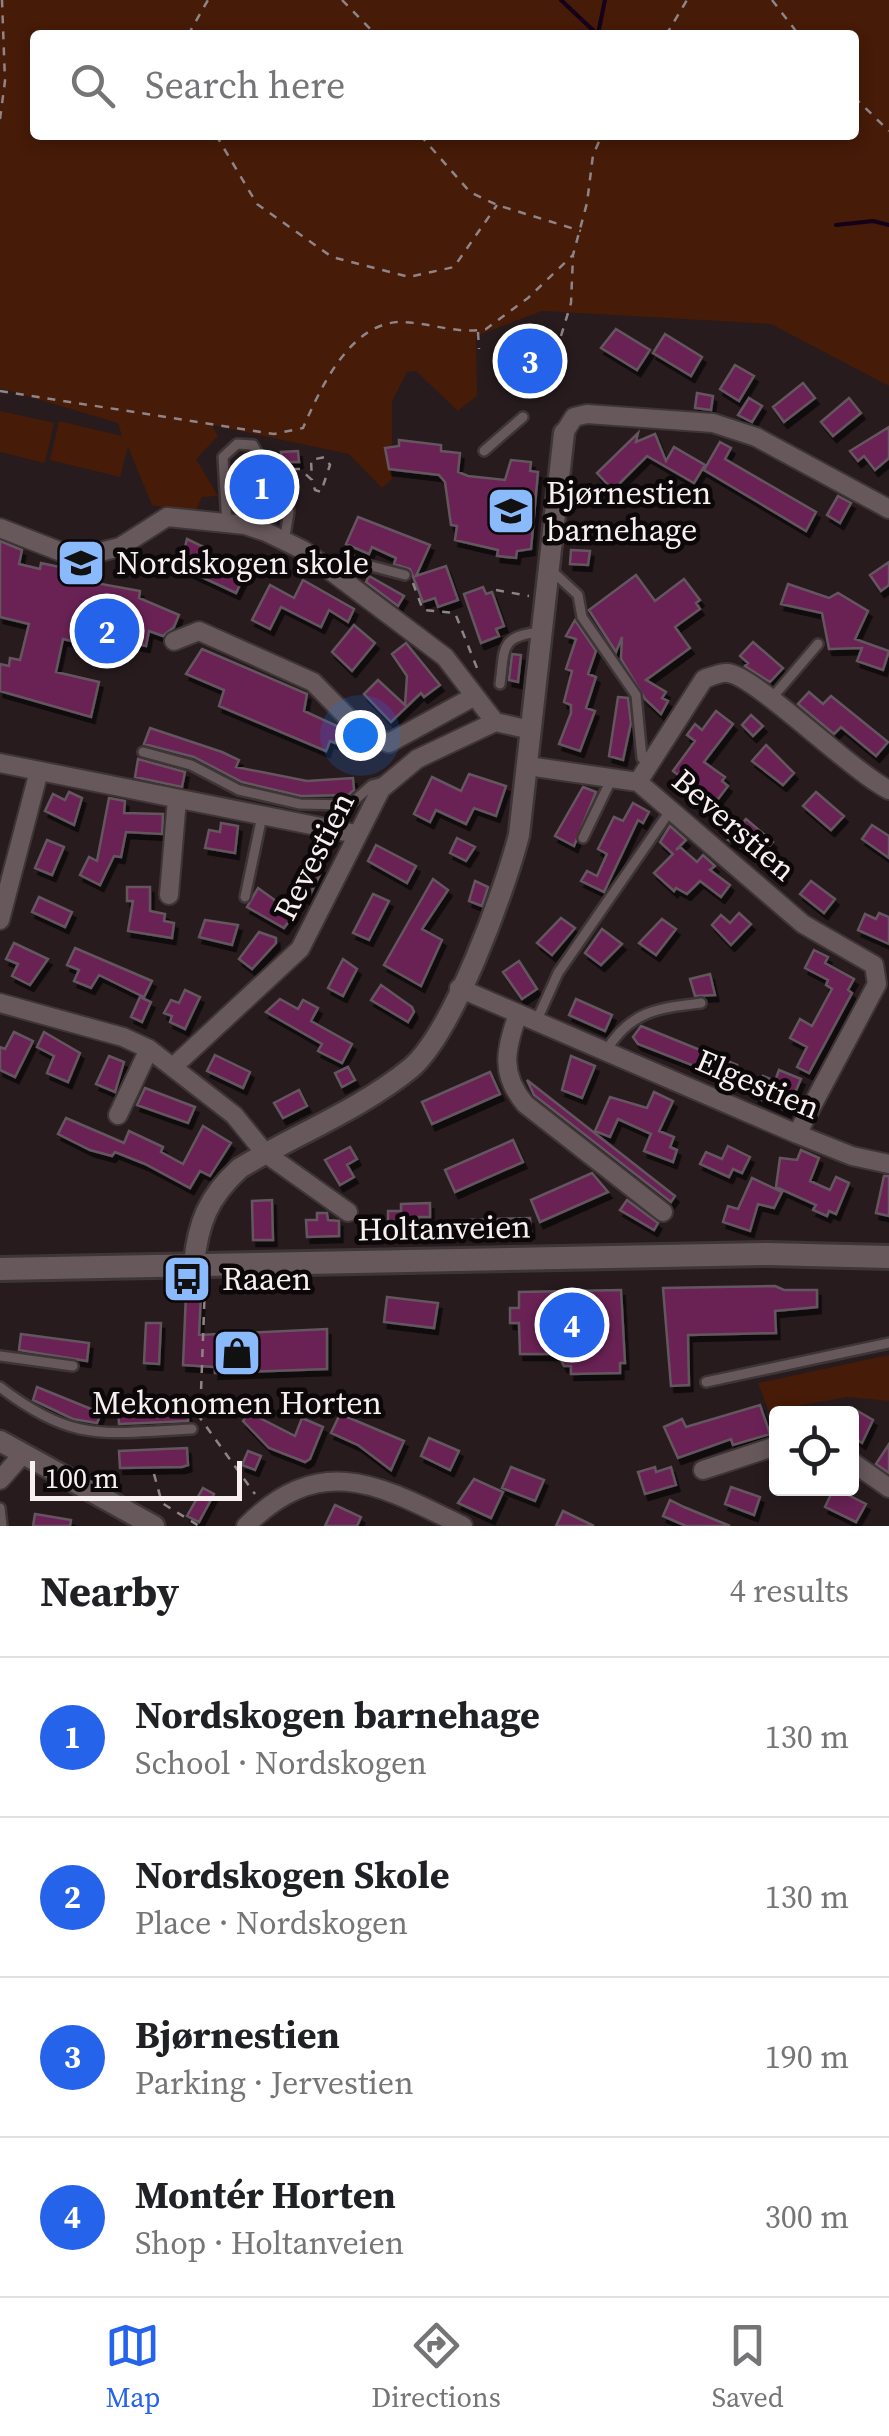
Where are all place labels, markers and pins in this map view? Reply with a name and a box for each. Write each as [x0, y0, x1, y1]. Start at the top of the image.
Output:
pin: 3 [498, 324, 562, 398]
pin: 1 [230, 450, 294, 524]
place label: Bjørnestien barnehage [546, 471, 711, 552]
school or university icon: Bjørnestien barnehage [485, 485, 537, 537]
school or university icon: Nordskogen skole [55, 537, 107, 589]
place label: Nordskogen skole [116, 541, 369, 585]
pin: 2 [74, 594, 140, 668]
bus stop icon: Raaen [161, 1253, 213, 1305]
place label: Raaen [222, 1257, 311, 1301]
pin: 4 [540, 1288, 604, 1362]
shop icon: Mekonomen Horten [211, 1327, 263, 1379]
place label: Mekonomen Horten [92, 1381, 382, 1425]

